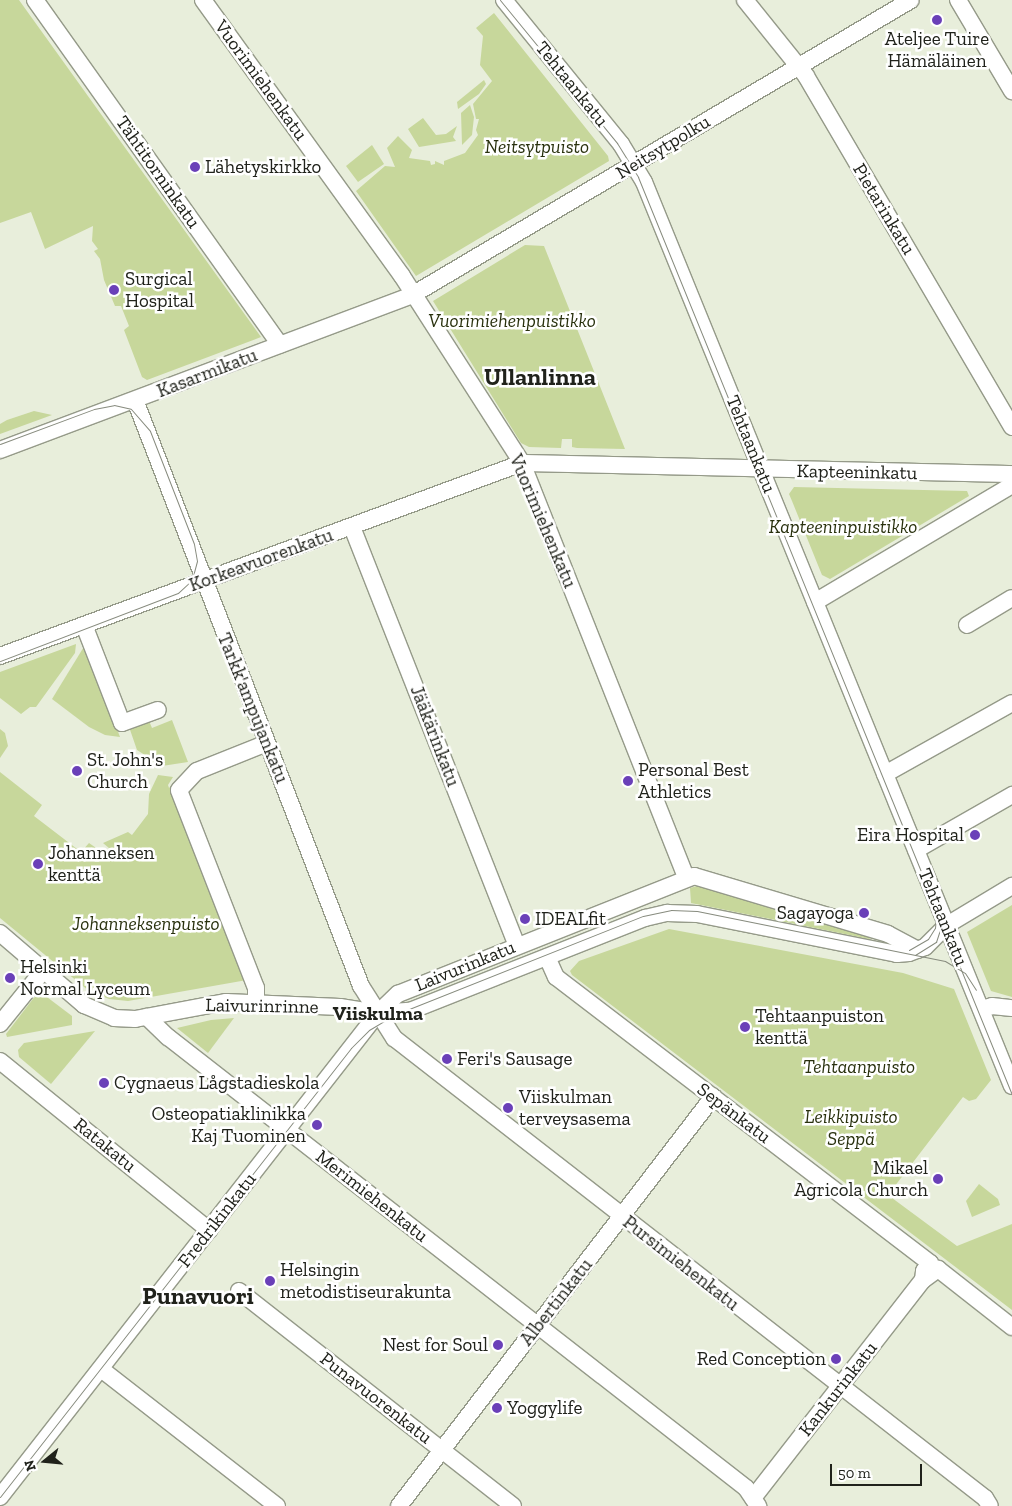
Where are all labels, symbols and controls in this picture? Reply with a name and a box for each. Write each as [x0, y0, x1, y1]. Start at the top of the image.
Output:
marker: Ateljee Tuire Hämäläinen [931, 14, 943, 26]
street label: Vuorimiehenkatu [210, 15, 312, 145]
place label: Ateljee Tuire Hämäläinen [885, 28, 989, 72]
street label: Tehtaankatu [531, 37, 613, 131]
street label: Neitsytpolku [612, 110, 714, 184]
street label: Tähtitorninkatu [111, 111, 205, 233]
park label: Neitsytpuisto [485, 136, 589, 158]
place label: Lähetyskirkko [205, 156, 321, 178]
street label: Pietarinkatu [848, 159, 920, 259]
marker: Lähetyskirkko [189, 161, 201, 173]
place label: Surgical Hospital [125, 268, 194, 312]
marker: Surgical Hospital [107, 283, 121, 297]
park label: Vuorimiehenpuistikko [428, 310, 596, 332]
street label: Kasarmikatu [154, 343, 260, 403]
district label: Ullanlinna [484, 363, 596, 391]
street label: Tehtaankatu [721, 392, 781, 496]
street label: Vuorimiehenkatu [505, 451, 581, 591]
street label: Kapteeninkatu [797, 460, 917, 484]
park label: Kapteeninpuistikko [769, 516, 917, 538]
street label: Korkeavuorenkatu [186, 523, 336, 597]
street label: Tarkk'ampujankatu [212, 630, 294, 786]
street label: Jääkärinkatu [405, 682, 465, 790]
place label: St. John's Church [87, 749, 164, 793]
place label: Personal Best Athletics [638, 759, 749, 803]
marker: St. John's Church [71, 765, 83, 777]
marker: Personal Best Athletics [622, 775, 634, 787]
place label: Eira Hospital [857, 824, 964, 846]
marker: Eira Hospital [968, 828, 982, 842]
place label: Johanneksen kenttä [48, 842, 154, 886]
marker: Johanneksen kenttä [32, 858, 44, 870]
street label: Tehtaankatu [913, 865, 973, 969]
place label: Sagayoga [777, 902, 854, 924]
marker: Sagayoga [858, 907, 870, 919]
place label: IDEALfit [535, 908, 606, 930]
park label: Johanneksenpuisto [72, 913, 220, 935]
marker: IDEALfit [519, 913, 531, 925]
street label: Laivurinkatu [412, 936, 518, 996]
place label: Helsinki Normal Lyceum [20, 956, 150, 1000]
marker: Helsinki Normal Lyceum [4, 972, 16, 984]
street label: Laivurinrinne [205, 994, 319, 1018]
district label: Viiskulma [333, 1001, 423, 1025]
place label: Tehtaanpuiston kenttä [755, 1005, 884, 1049]
marker: Tehtaanpuiston kenttä [739, 1021, 751, 1033]
place label: Feri's Sausage [457, 1048, 572, 1070]
marker: Feri's Sausage [441, 1053, 453, 1065]
park label: Tehtaanpuisto [803, 1056, 915, 1078]
place label: Cygnaeus Lågstadieskola [114, 1072, 319, 1094]
marker: Cygnaeus Lågstadieskola [98, 1077, 110, 1089]
street label: Sepänkatu [693, 1078, 775, 1148]
place label: Viiskulman terveysasema [519, 1086, 631, 1130]
marker: Viiskulman terveysasema [501, 1101, 515, 1115]
place label: Osteopatiaklinikka Kaj Tuominen [152, 1103, 306, 1147]
park label: Leikkipuisto Seppä [804, 1106, 898, 1150]
street label: Ratakatu [69, 1113, 141, 1177]
marker: Osteopatiaklinikka Kaj Tuominen [310, 1118, 324, 1132]
street label: Merimiehenkatu [311, 1145, 433, 1247]
place label: Mikael Agricola Church [794, 1157, 928, 1201]
street label: Fredrikinkatu [173, 1168, 261, 1272]
marker: Mikael Agricola Church [932, 1173, 944, 1185]
street label: Pursimiehenkatu [618, 1211, 744, 1315]
street label: Albertinkatu [515, 1254, 597, 1350]
place label: Helsingin metodistiseurakunta [280, 1259, 451, 1303]
marker: Helsingin metodistiseurakunta [264, 1275, 276, 1287]
district label: Punavuori [142, 1282, 254, 1310]
place label: Nest for Soul [382, 1334, 488, 1356]
street label: Kankurinkatu [794, 1337, 882, 1441]
marker: Nest for Soul [492, 1339, 504, 1351]
street label: Punavuorenkatu [315, 1347, 437, 1449]
place label: Red Conception [697, 1348, 826, 1370]
marker: Red Conception [830, 1353, 842, 1365]
place label: Yoggylife [507, 1397, 582, 1419]
marker: Yoggylife [491, 1402, 503, 1414]
north arrow [20, 1436, 70, 1486]
scale bar [832, 1454, 924, 1486]
text: N [20, 1458, 40, 1473]
text: 50 m [838, 1464, 871, 1482]

